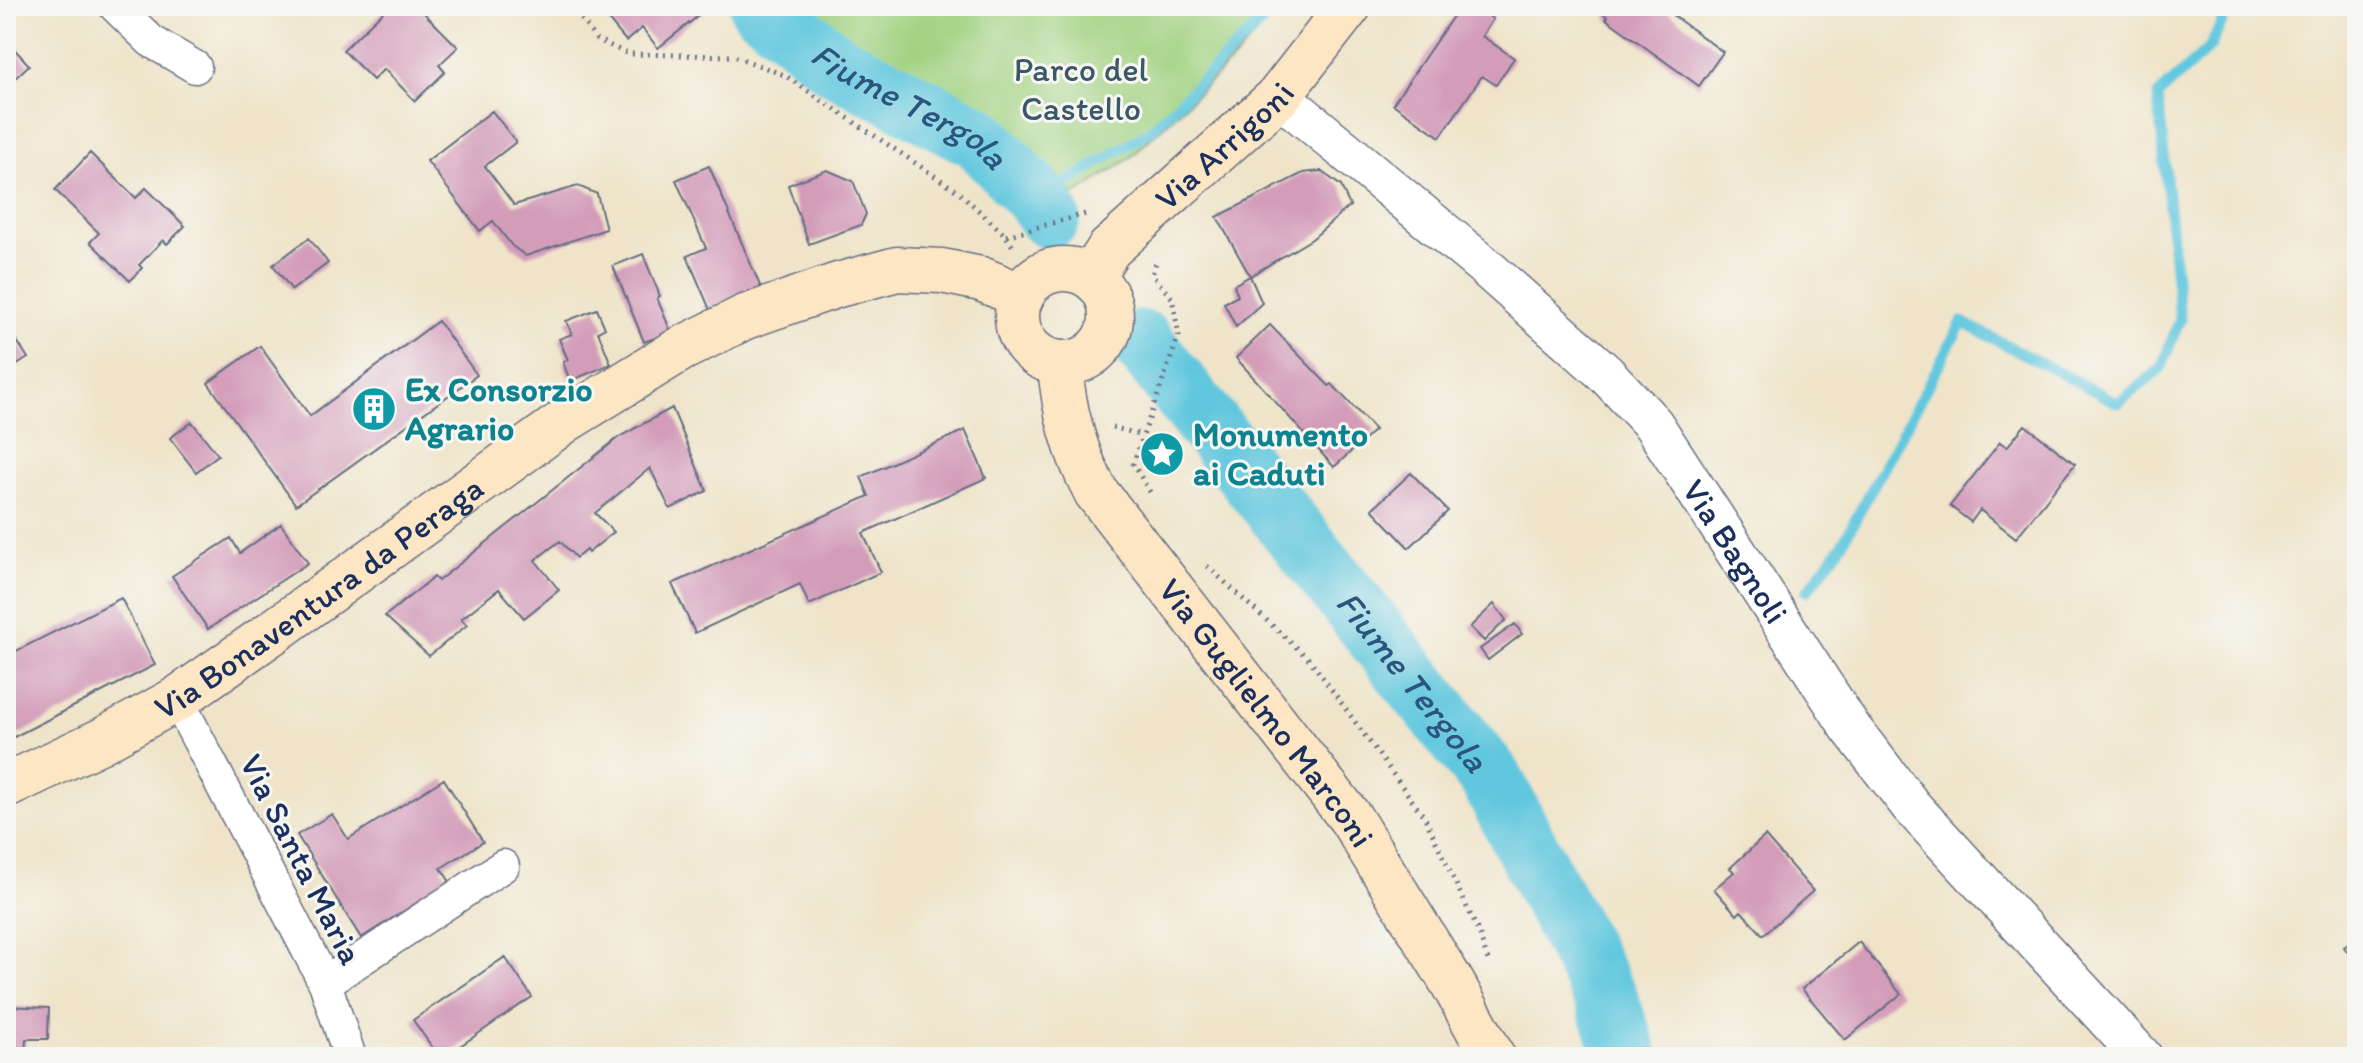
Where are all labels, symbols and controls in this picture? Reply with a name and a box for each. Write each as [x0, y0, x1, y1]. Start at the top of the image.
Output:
water label: Fiume Tergola [803, 33, 1018, 178]
park label: Parco del Castello [1014, 49, 1149, 129]
street label: Via Arrigoni [1146, 74, 1303, 219]
place label: Ex Consorzio Agrario [405, 369, 593, 449]
building icon: Ex Consorzio Agrario [350, 385, 398, 433]
place label: Monumento ai Caduti [1193, 414, 1368, 494]
place icon: Monumento ai Caduti [1138, 430, 1186, 478]
street label: Via Bonaventura da Peraga [147, 467, 491, 728]
street label: Via Bagnoli [1673, 472, 1797, 631]
street label: Via Guglielmo Marconi [1150, 570, 1383, 855]
water label: Fiume Tergola [1327, 582, 1498, 781]
street label: Via Santa Maria [231, 747, 372, 971]

